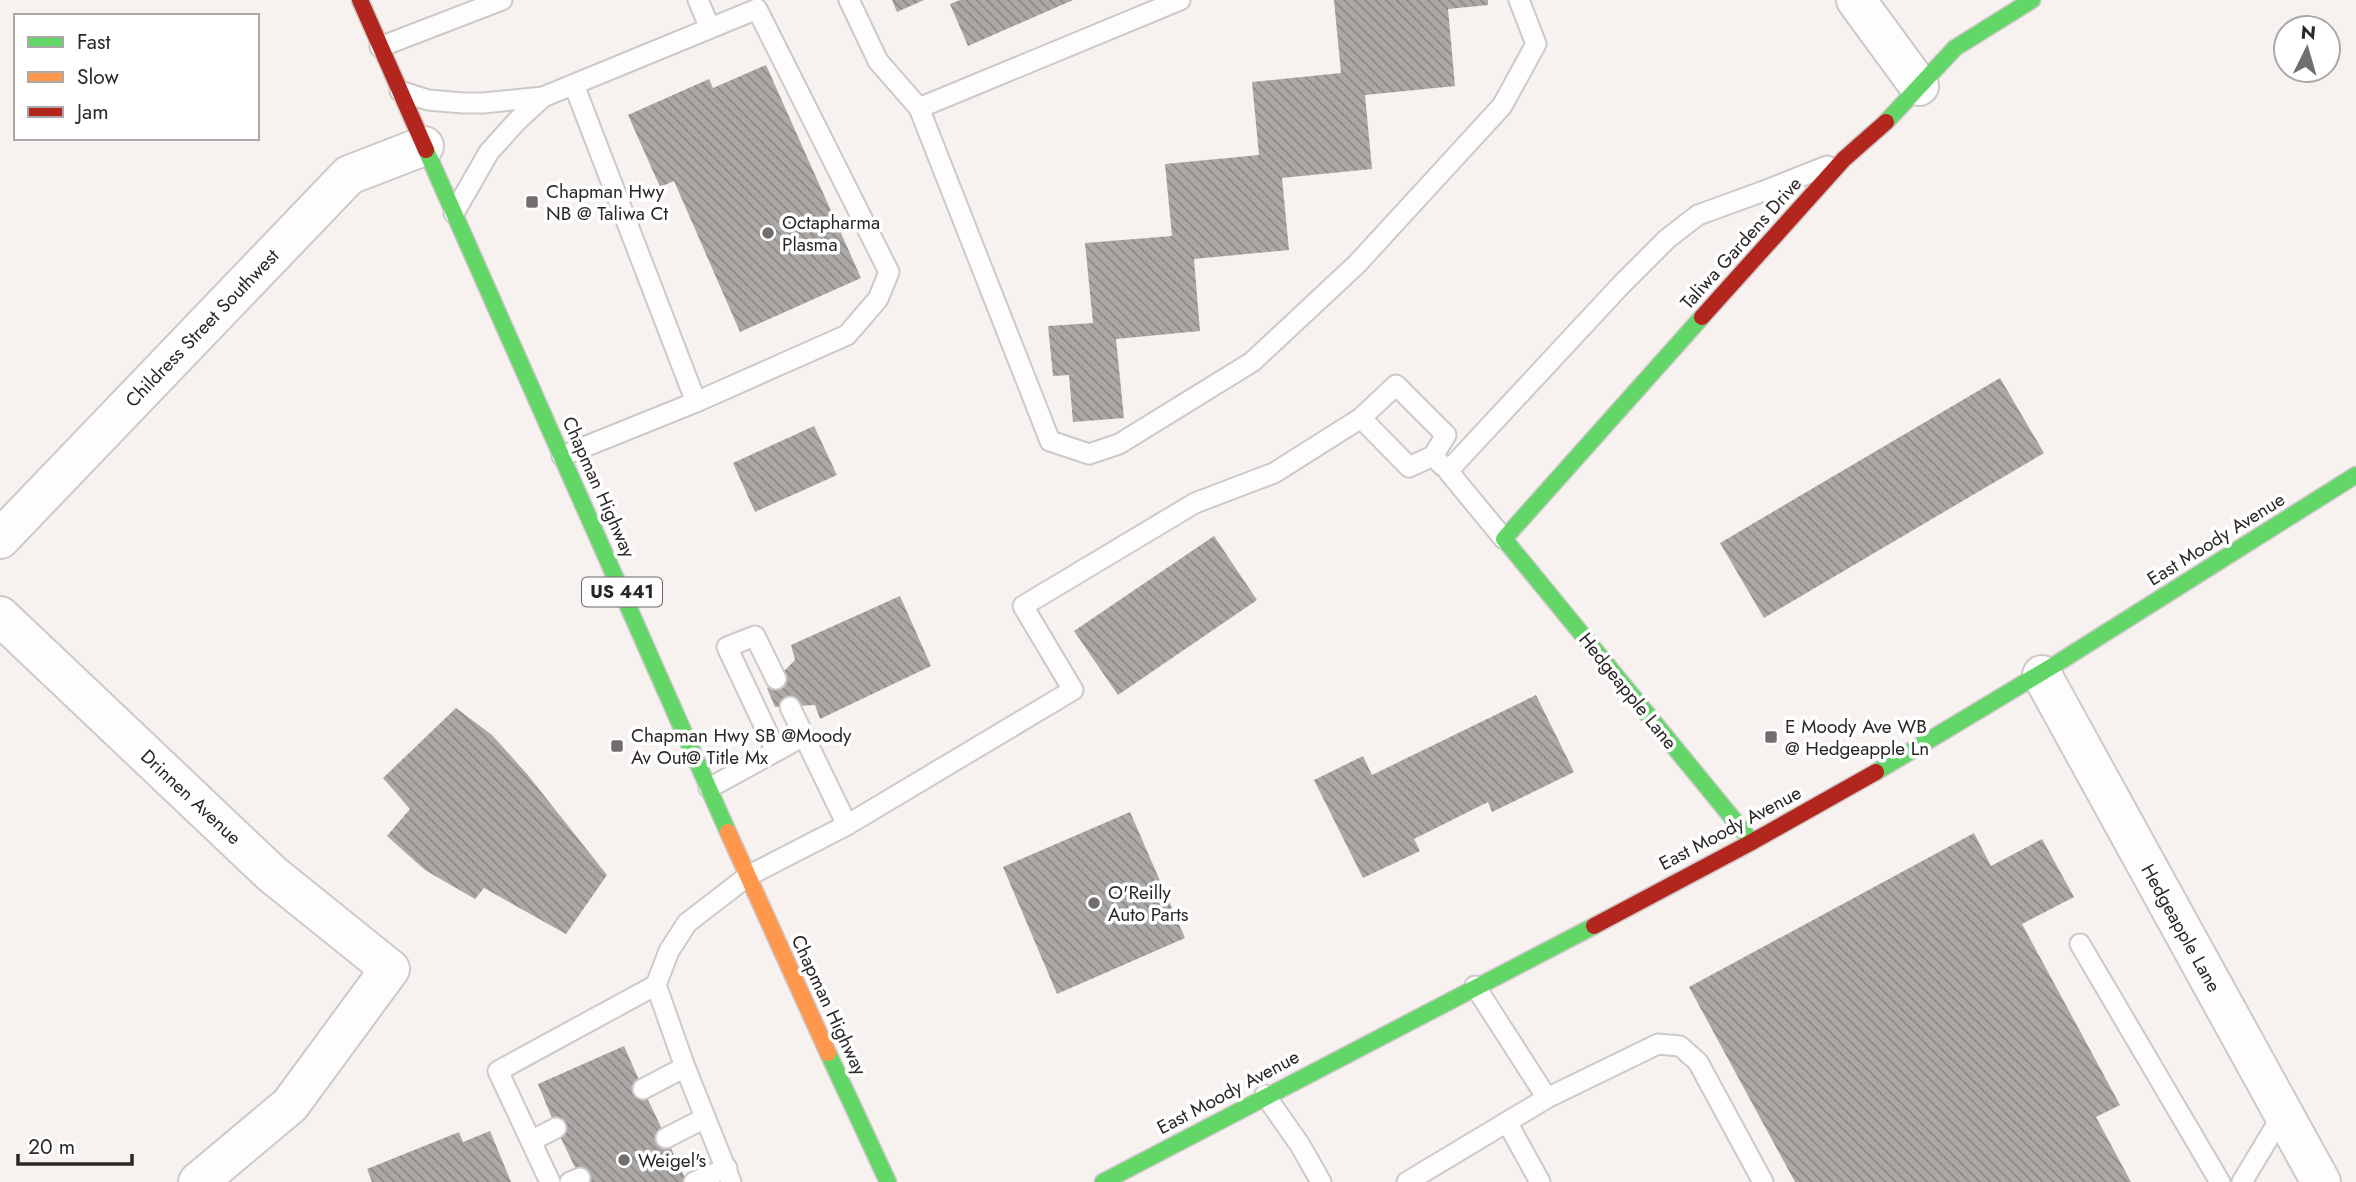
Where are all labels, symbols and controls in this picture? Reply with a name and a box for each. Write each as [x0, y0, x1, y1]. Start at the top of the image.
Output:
legend [14, 14, 259, 140]
north arrow [2272, 14, 2342, 84]
text: N [2300, 18, 2317, 47]
text: Fast [77, 27, 110, 57]
text: Slow [77, 62, 119, 92]
text: Jam [74, 97, 109, 127]
street label: Taliwa Gardens Drive [1674, 171, 1808, 315]
place label: Chapman Hwy NB @ Taliwa Ct [546, 178, 669, 227]
marker: Chapman Hwy NB @ Taliwa Ct [524, 194, 540, 210]
place label: Octapharma Plasma [782, 209, 880, 258]
marker: Octapharma Plasma [760, 225, 776, 241]
street label: Childress Street Southwest [119, 242, 285, 413]
street label: Chapman Highway [556, 412, 643, 563]
street label: East Moody Avenue [2142, 486, 2290, 592]
road number: US 441 [582, 578, 662, 606]
street label: Hedgeapple Lane [1573, 627, 1684, 755]
place label: E Moody Ave WB @ Hedgeapple Ln [1785, 713, 1929, 762]
place label: Chapman Hwy SB @Moody Av Out@ Title Mx [631, 722, 852, 771]
marker: E Moody Ave WB @ Hedgeapple Ln [1763, 729, 1779, 745]
marker: Chapman Hwy SB @Moody Av Out@ Title Mx [609, 738, 625, 754]
street label: Drinnen Avenue [135, 743, 248, 851]
street label: East Moody Avenue [1654, 779, 1806, 877]
street label: Hedgeapple Lane [2135, 859, 2228, 997]
place label: O'Reilly Auto Parts [1108, 879, 1189, 928]
marker: O'Reilly Auto Parts [1086, 895, 1102, 911]
street label: Chapman Highway [785, 930, 874, 1080]
street label: East Moody Avenue [1152, 1043, 1304, 1141]
scale bar [18, 1122, 131, 1166]
text: 20 m [28, 1132, 75, 1162]
place label: Weigel's [638, 1147, 707, 1174]
marker: Weigel's [616, 1152, 632, 1168]

